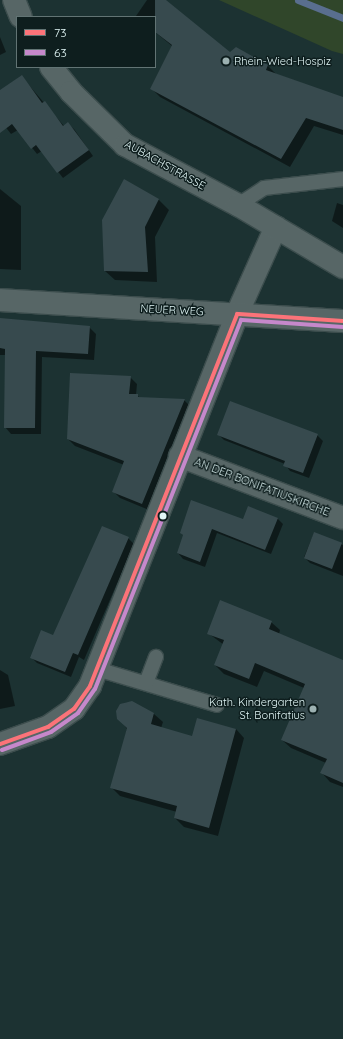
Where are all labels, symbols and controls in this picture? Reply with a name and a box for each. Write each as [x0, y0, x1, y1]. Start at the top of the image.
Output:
legend [16, 16, 156, 68]
text: 73 [54, 25, 66, 40]
text: 63 [54, 45, 67, 60]
place label: Rhein-Wied-Hospiz [234, 54, 331, 68]
marker: Rhein-Wied-Hospiz [221, 56, 231, 66]
street label: AUBACHSTRASSE [122, 137, 208, 193]
street label: NEUER WEG [140, 302, 204, 318]
street label: AN DER BONIFATIUSKIRCHE [193, 455, 331, 519]
unlabelled marker [158, 511, 168, 521]
place label: Kath. Kindergarten St. Bonifatius [209, 696, 305, 722]
marker: Kath. Kindergarten St. Bonifatius [308, 704, 318, 714]

